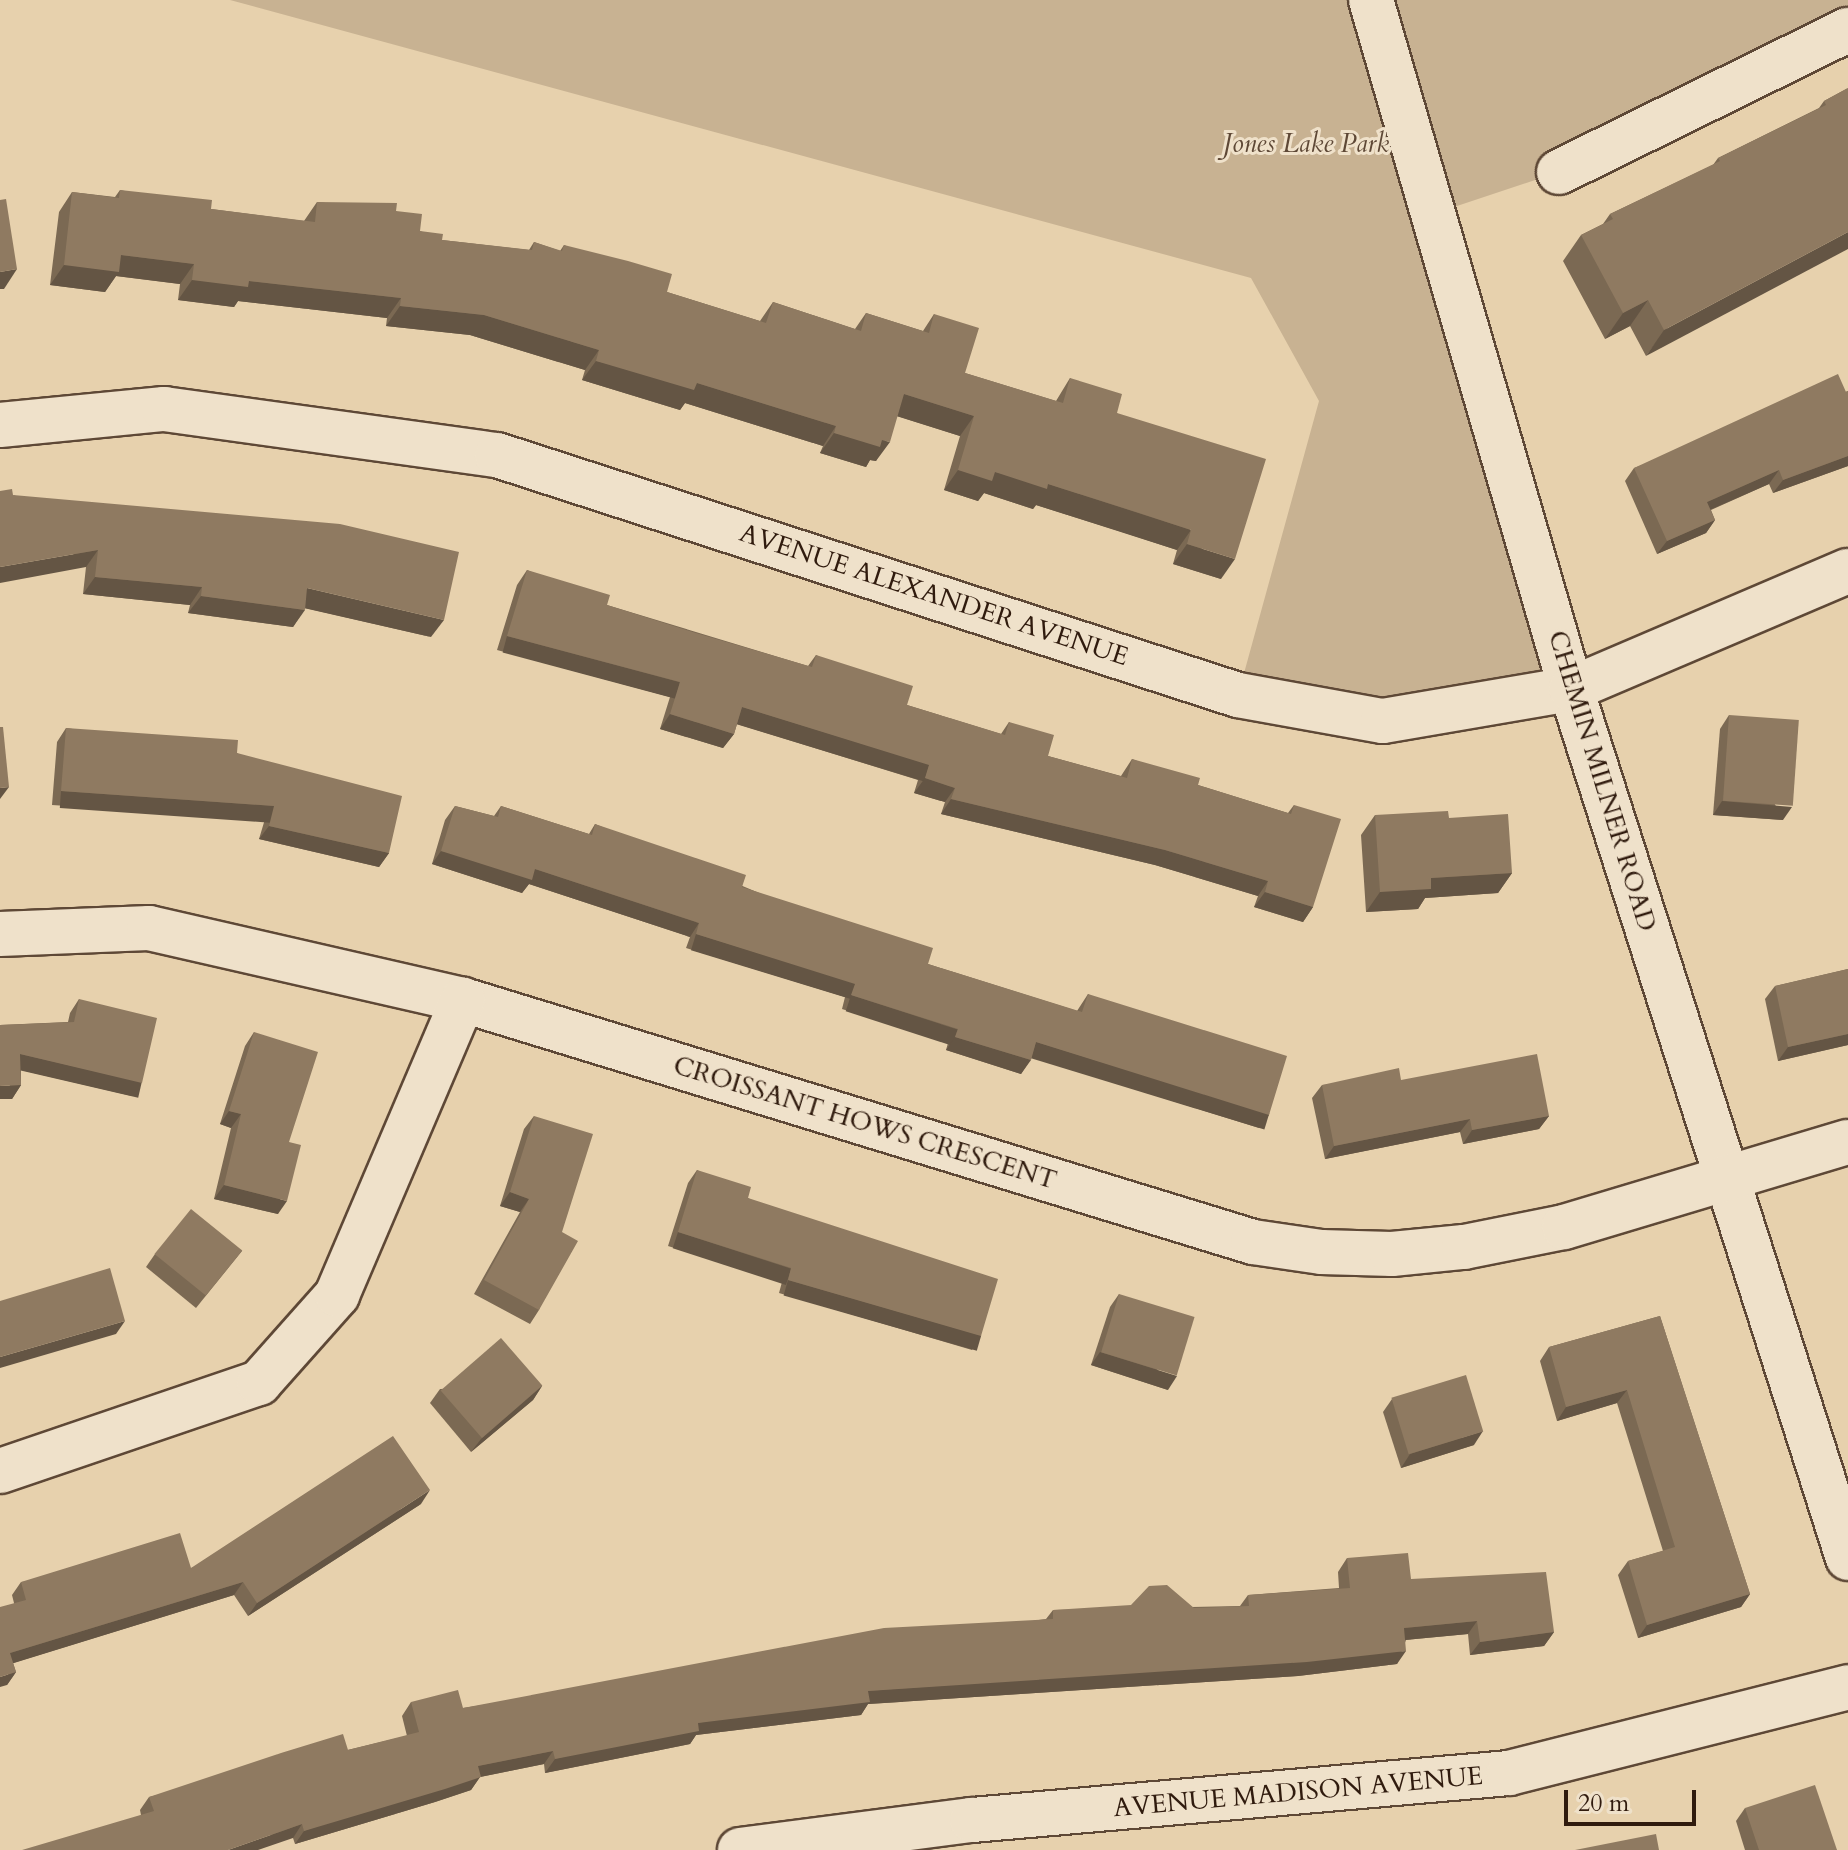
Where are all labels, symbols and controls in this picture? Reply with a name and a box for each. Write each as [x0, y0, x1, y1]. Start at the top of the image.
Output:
park label: Jones Lake Park [1223, 128, 1389, 160]
street label: AVENUE ALEXANDER AVENUE [736, 517, 1132, 673]
street label: CHEMIN MILNER ROAD [1541, 627, 1663, 935]
street label: CROISSANT HOWS CRESCENT [670, 1050, 1060, 1196]
street label: AVENUE MADISON AVENUE [1112, 1760, 1484, 1824]
scale bar [1568, 1774, 1700, 1824]
text: 20 m [1578, 1787, 1629, 1820]

